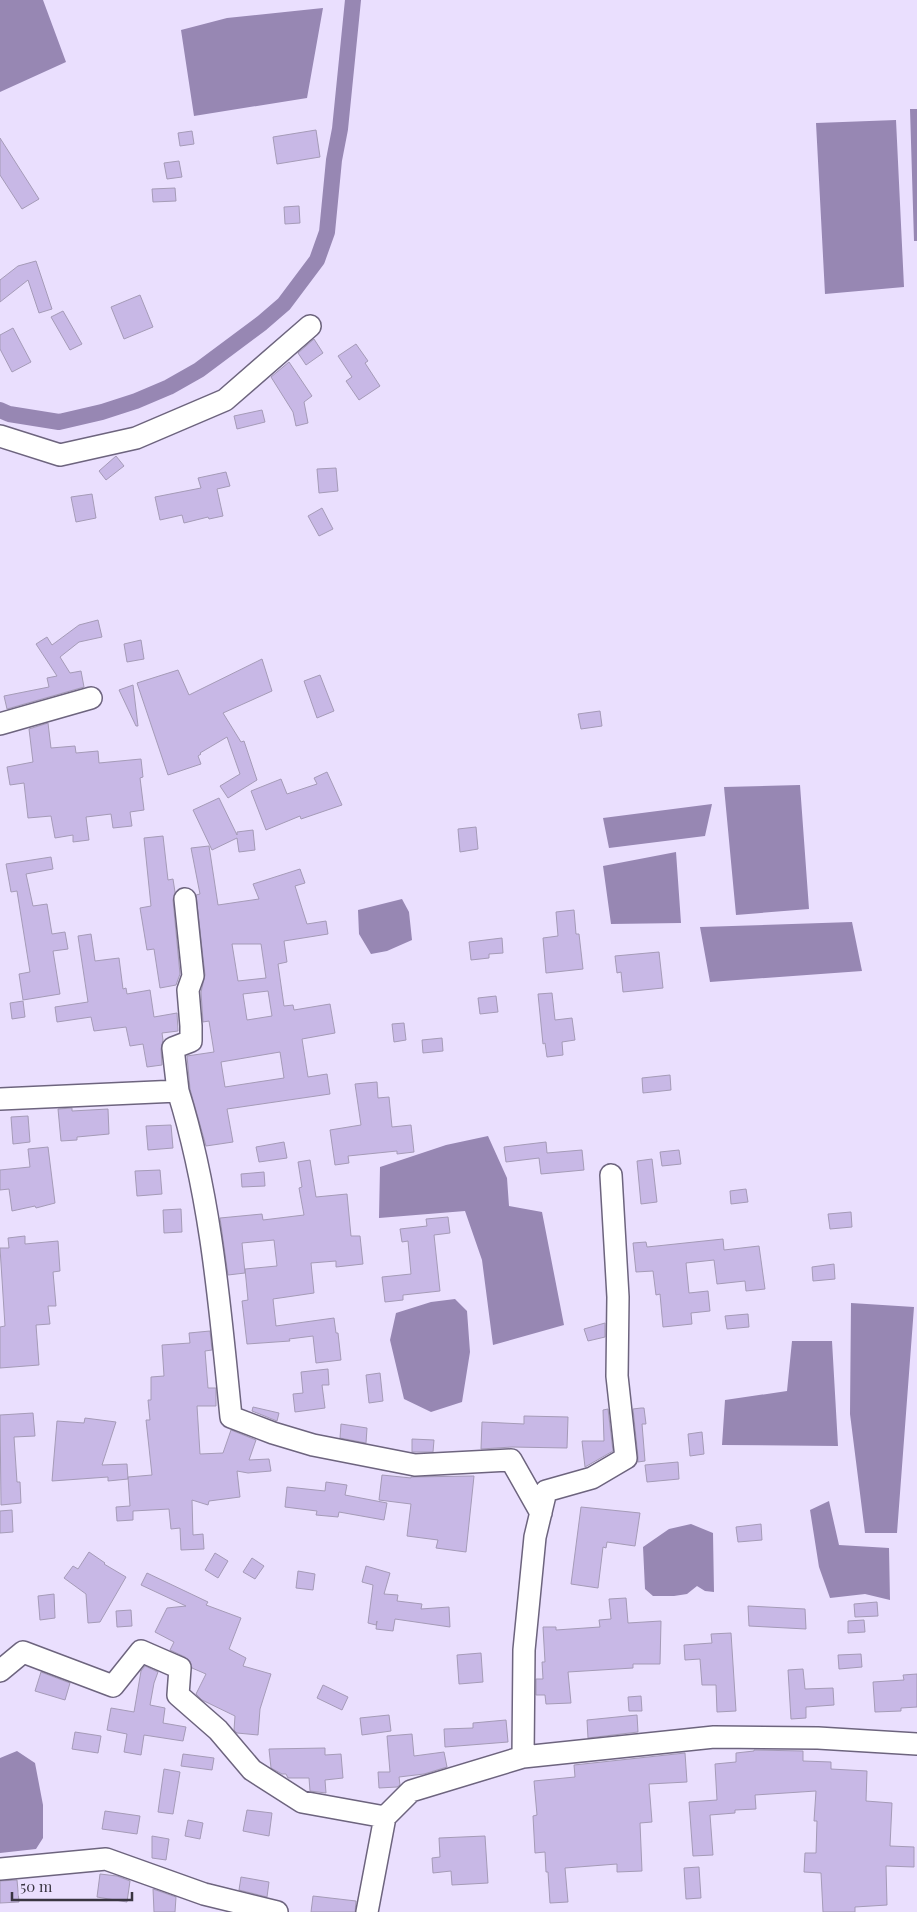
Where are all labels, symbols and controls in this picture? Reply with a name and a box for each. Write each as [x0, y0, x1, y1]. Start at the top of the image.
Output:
scale bar [12, 1870, 132, 1902]
text: 50 m [20, 1876, 53, 1896]

